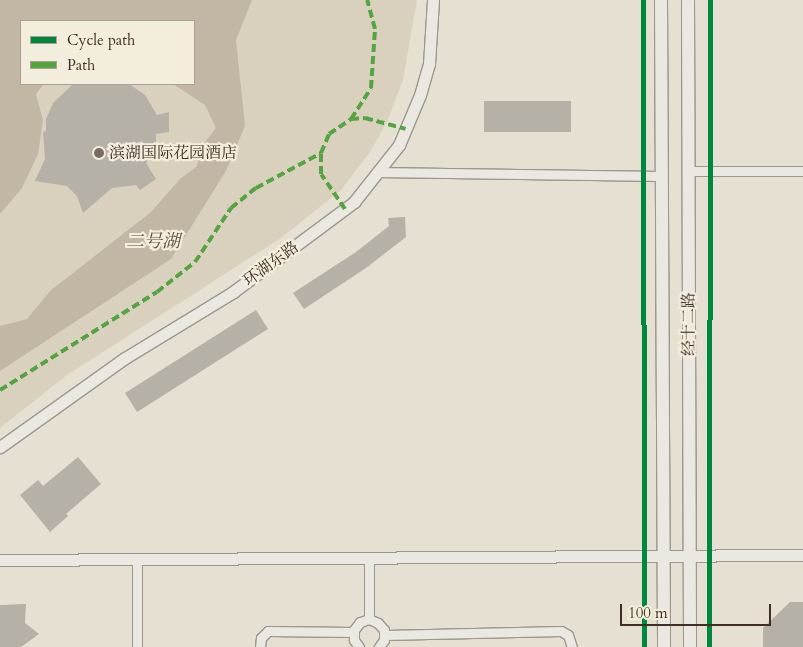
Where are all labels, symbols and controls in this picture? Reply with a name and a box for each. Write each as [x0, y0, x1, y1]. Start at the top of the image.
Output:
legend [20, 20, 195, 85]
text: Cycle path [67, 30, 135, 50]
text: Path [67, 55, 95, 75]
place label: 滨湖国际花园酒店 [109, 143, 237, 163]
marker: 滨湖国际花园酒店 [93, 147, 105, 159]
water label: 二号湖 [126, 231, 180, 253]
street label: 环湖东路 [239, 237, 303, 291]
street label: 经十二路 [679, 292, 699, 356]
scale bar [623, 594, 774, 626]
text: 100 m [628, 603, 668, 623]

